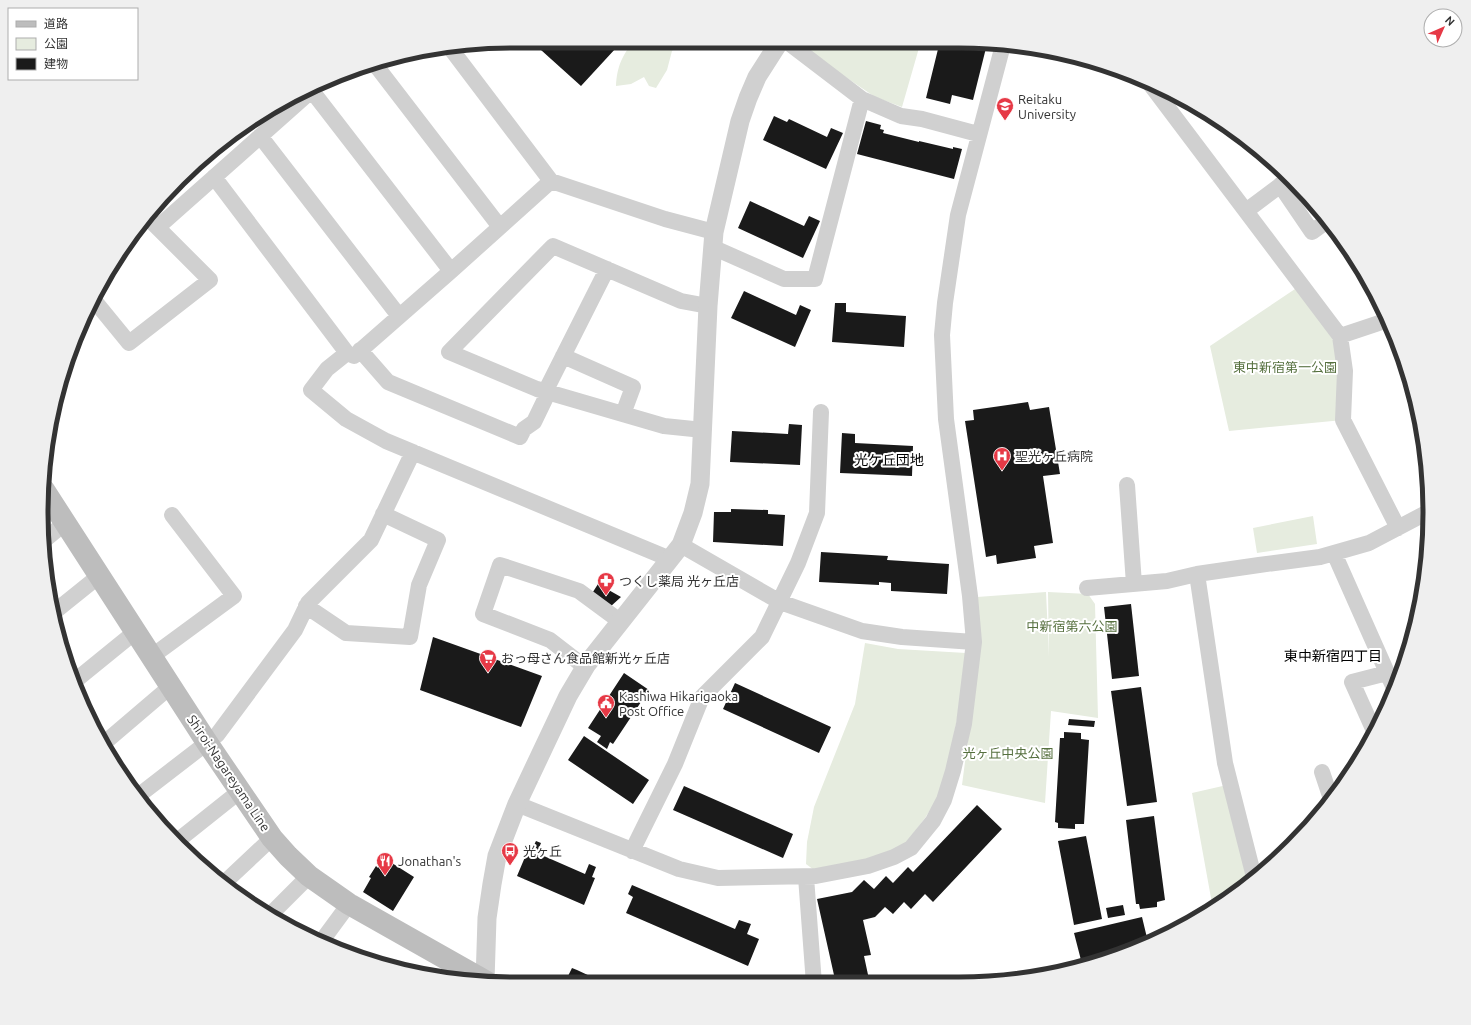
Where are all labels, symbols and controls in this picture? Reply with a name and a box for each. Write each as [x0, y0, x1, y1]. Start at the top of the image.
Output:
legend [8, 8, 138, 80]
north arrow [1423, 8, 1463, 48]
text: N [1443, 14, 1457, 28]
text: 道路 [44, 17, 68, 30]
text: 公園 [44, 37, 68, 50]
text: 建物 [44, 57, 68, 70]
place label: Reitaku University [1018, 92, 1076, 121]
school or university icon: Reitaku University [995, 96, 1015, 121]
park label: 東中新宿第一公園 [1233, 360, 1337, 374]
hospital icon: 聖光ヶ丘病院 [992, 446, 1012, 471]
place label: 聖光ヶ丘病院 [1015, 449, 1093, 463]
district label: 光ケ丘団地 [854, 452, 924, 468]
pharmacy icon: つくし薬局 光ヶ丘店 [596, 571, 616, 596]
place label: つくし薬局 光ヶ丘店 [619, 574, 739, 588]
park label: 中新宿第六公園 [1026, 619, 1118, 633]
supermarket icon: おっ母さん食品館新光ヶ丘店 [478, 648, 498, 673]
district label: 東中新宿四丁目 [1284, 648, 1382, 664]
place label: おっ母さん食品館新光ヶ丘店 [501, 651, 670, 665]
place label: Kashiwa Hikarigaoka Post Office [619, 689, 738, 718]
public building icon: Kashiwa Hikarigaoka Post Office [596, 693, 616, 718]
street label: Shiroi-Nagareyama Line [185, 712, 273, 834]
park label: 光ヶ丘中央公園 [962, 746, 1054, 760]
bus stop icon: 光ヶ丘 [500, 841, 520, 866]
place label: 光ヶ丘 [523, 844, 562, 858]
restaurant icon: Jonathan's [375, 851, 395, 876]
place label: Jonathan's [398, 854, 462, 868]

